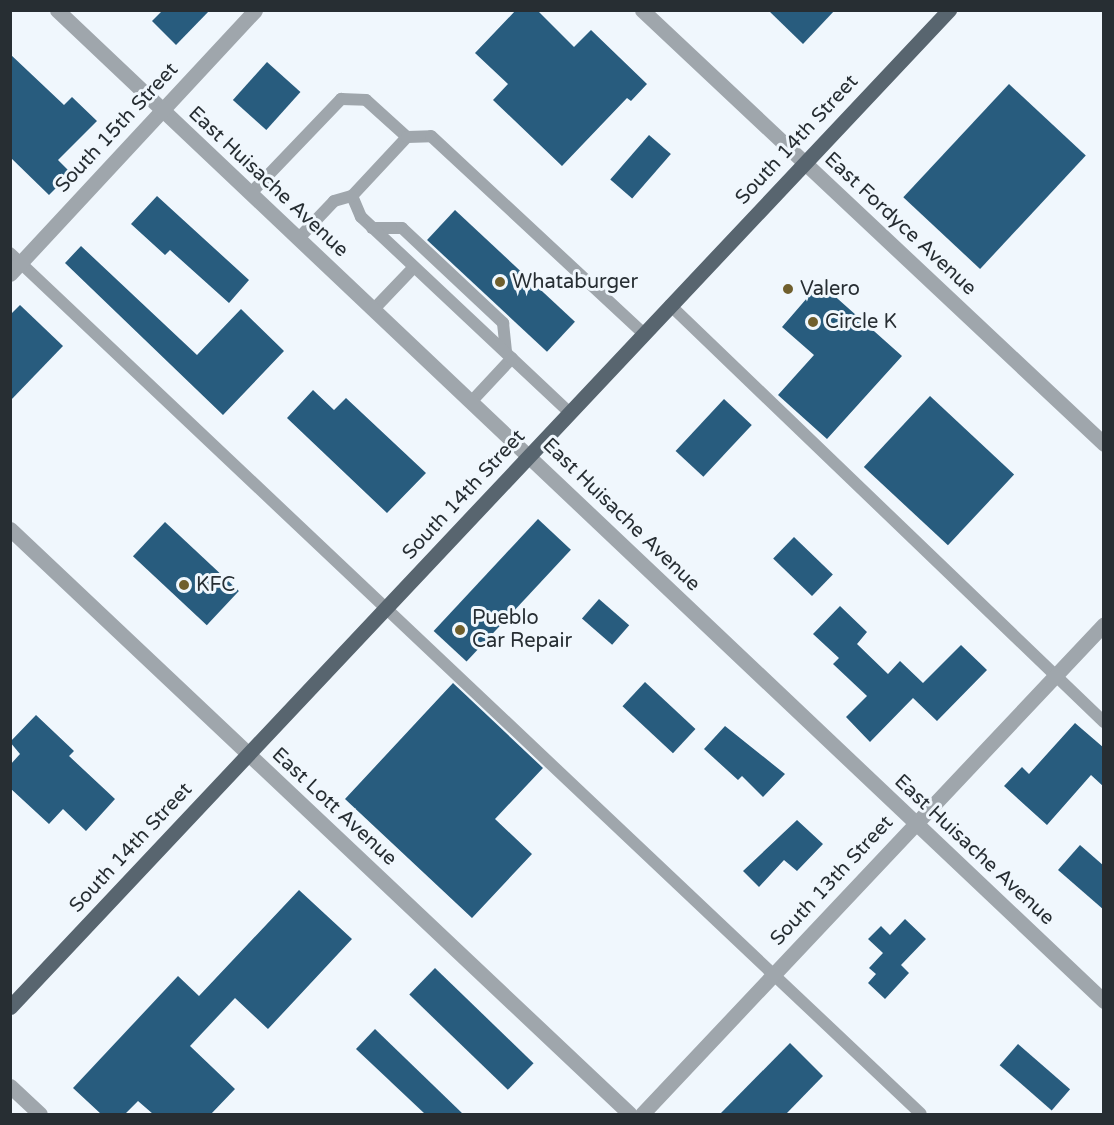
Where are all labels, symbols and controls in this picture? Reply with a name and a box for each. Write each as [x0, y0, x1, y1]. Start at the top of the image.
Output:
street label: South 15th Street [51, 58, 183, 198]
street label: South 14th Street [731, 70, 863, 210]
street label: East Huisache Avenue [183, 102, 353, 262]
street label: East Fordyce Avenue [819, 147, 981, 301]
place label: Whataburger [512, 270, 638, 294]
marker: Whataburger [493, 275, 507, 289]
place label: Valero [800, 277, 860, 301]
marker: Valero [781, 282, 795, 296]
place label: Circle K [825, 310, 897, 334]
marker: Circle K [806, 315, 820, 329]
street label: South 14th Street [398, 425, 530, 565]
street label: East Huisache Avenue [537, 433, 705, 597]
place label: KFC [196, 573, 235, 597]
marker: KFC [177, 578, 191, 592]
place label: Pueblo Car Repair [472, 606, 572, 653]
marker: Pueblo Car Repair [453, 623, 467, 637]
street label: East Lott Avenue [267, 743, 401, 871]
street label: East Huisache Avenue [889, 770, 1059, 930]
street label: South 14th Street [65, 778, 197, 918]
street label: South 13th Street [766, 811, 898, 951]

